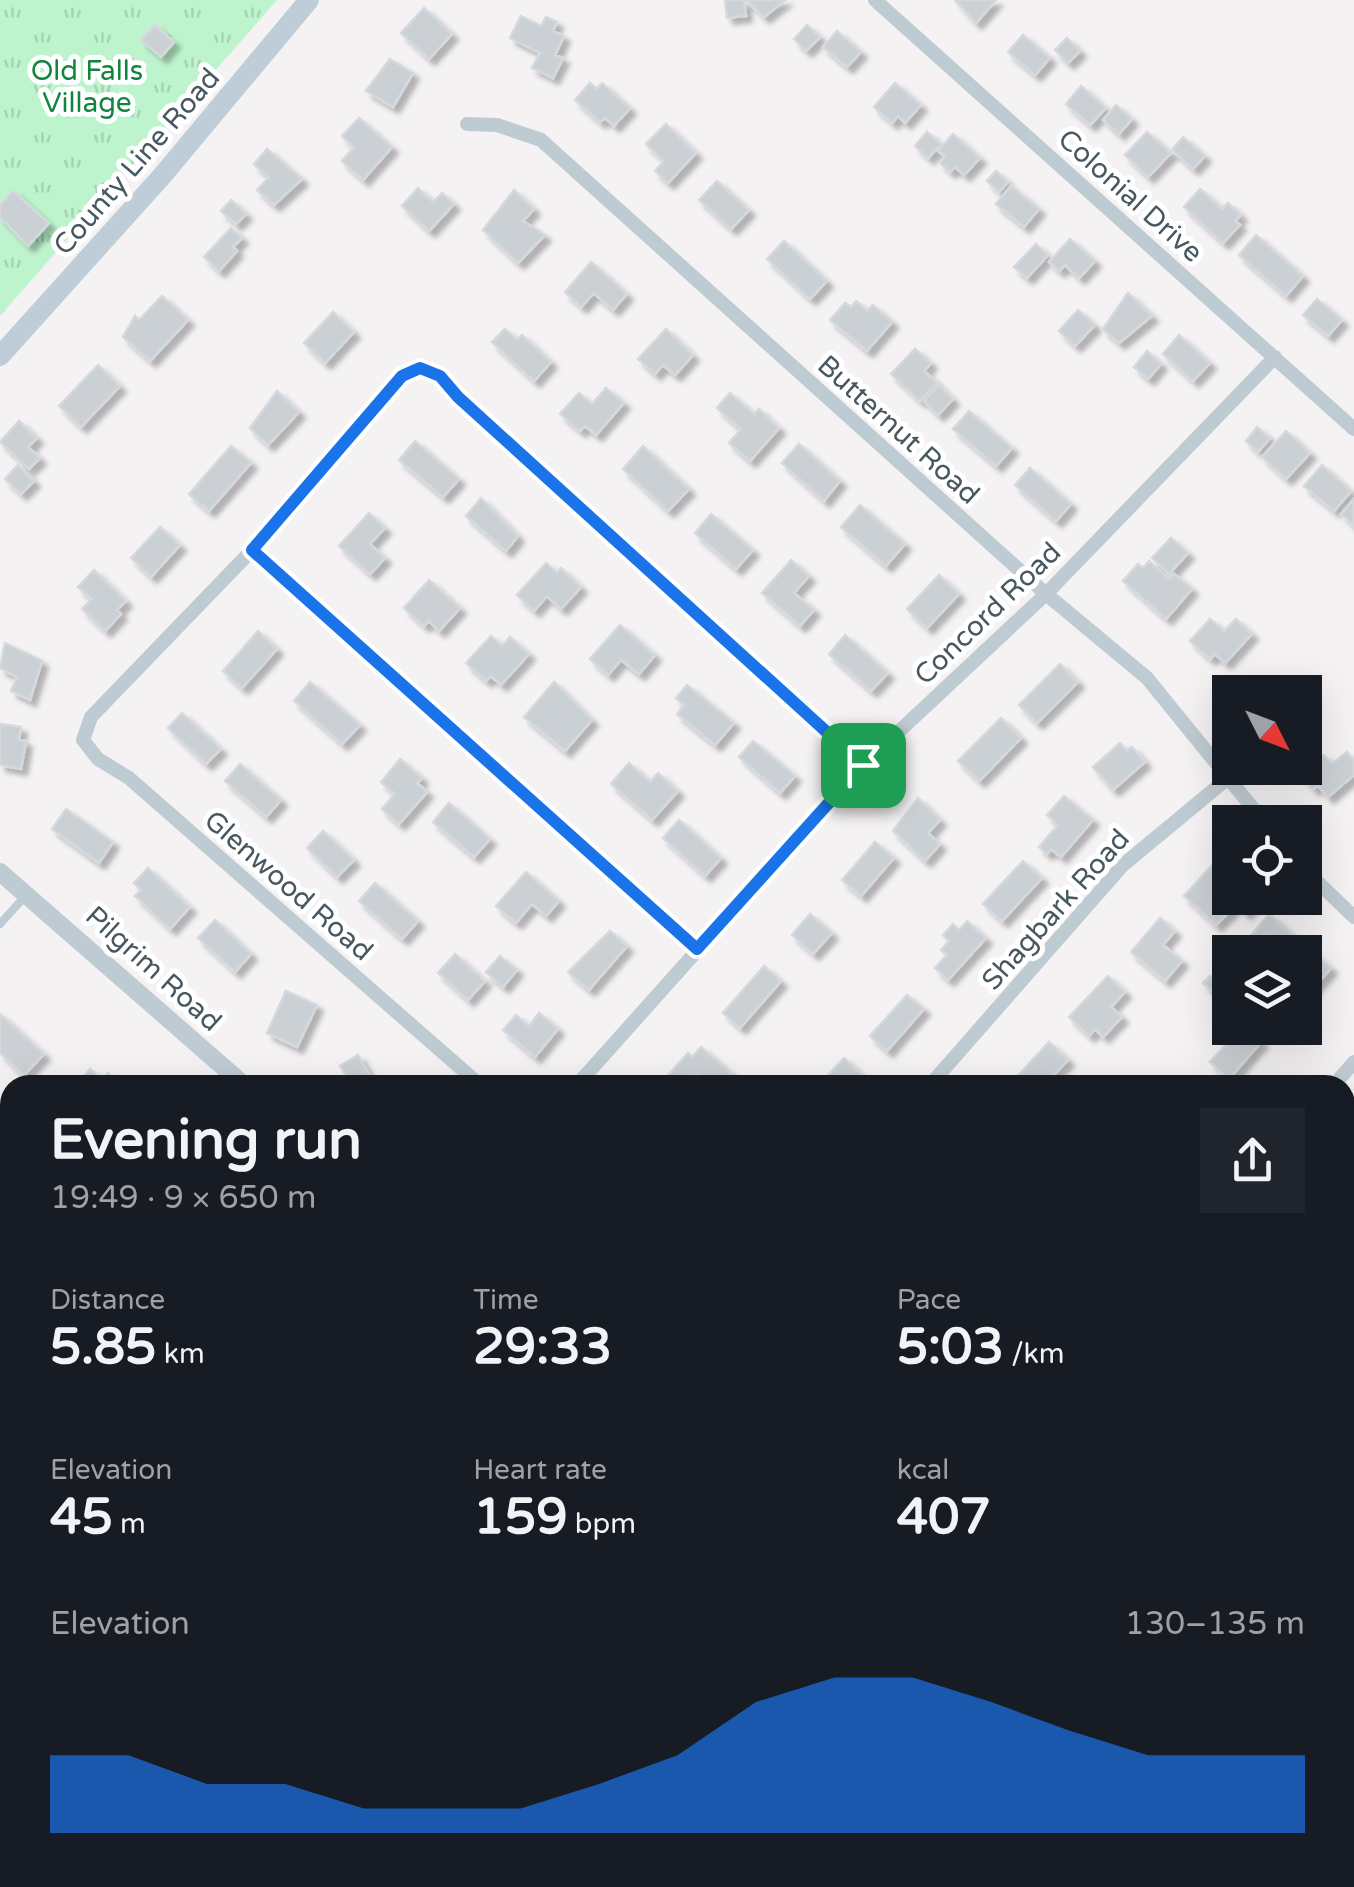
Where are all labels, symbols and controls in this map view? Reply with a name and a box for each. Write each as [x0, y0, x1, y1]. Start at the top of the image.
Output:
park label: Old Falls Village [31, 54, 143, 120]
street label: County Line Road [46, 61, 227, 262]
street label: Colonial Drive [1051, 122, 1210, 270]
street label: Butternut Road [810, 348, 986, 511]
street label: Concord Road [907, 535, 1068, 692]
north arrow [1212, 675, 1322, 785]
map controls [1212, 675, 1322, 1045]
pin [821, 723, 906, 808]
icon: arrive [836, 738, 891, 793]
street label: Glenwood Road [197, 803, 380, 968]
button: locate [1212, 805, 1322, 915]
street label: Shagbark Road [975, 822, 1137, 997]
street label: Pilgrim Road [78, 899, 228, 1039]
button: layers [1212, 935, 1322, 1045]
text: Evening run [50, 1108, 362, 1174]
button: share [1200, 1108, 1305, 1213]
text: 19:49 · 9 × 650 m [50, 1179, 316, 1217]
text: Distance [50, 1283, 165, 1317]
text: Time [473, 1283, 539, 1317]
text: Pace [897, 1283, 961, 1317]
text: 5.85 [50, 1317, 156, 1377]
text: 29:33 [473, 1317, 612, 1377]
text: 5:03 [897, 1317, 1004, 1377]
text: km [156, 1337, 205, 1371]
text: /km [1004, 1337, 1065, 1371]
text: Elevation [50, 1453, 172, 1487]
text: Heart rate [473, 1453, 607, 1487]
text: kcal [897, 1453, 949, 1487]
text: 45 [50, 1487, 113, 1547]
text: 159 [473, 1487, 568, 1547]
text: 407 [897, 1487, 991, 1547]
text: m [113, 1507, 146, 1541]
text: bpm [568, 1507, 636, 1541]
text: Elevation [50, 1605, 190, 1643]
text: 130–135 m [1125, 1605, 1305, 1643]

